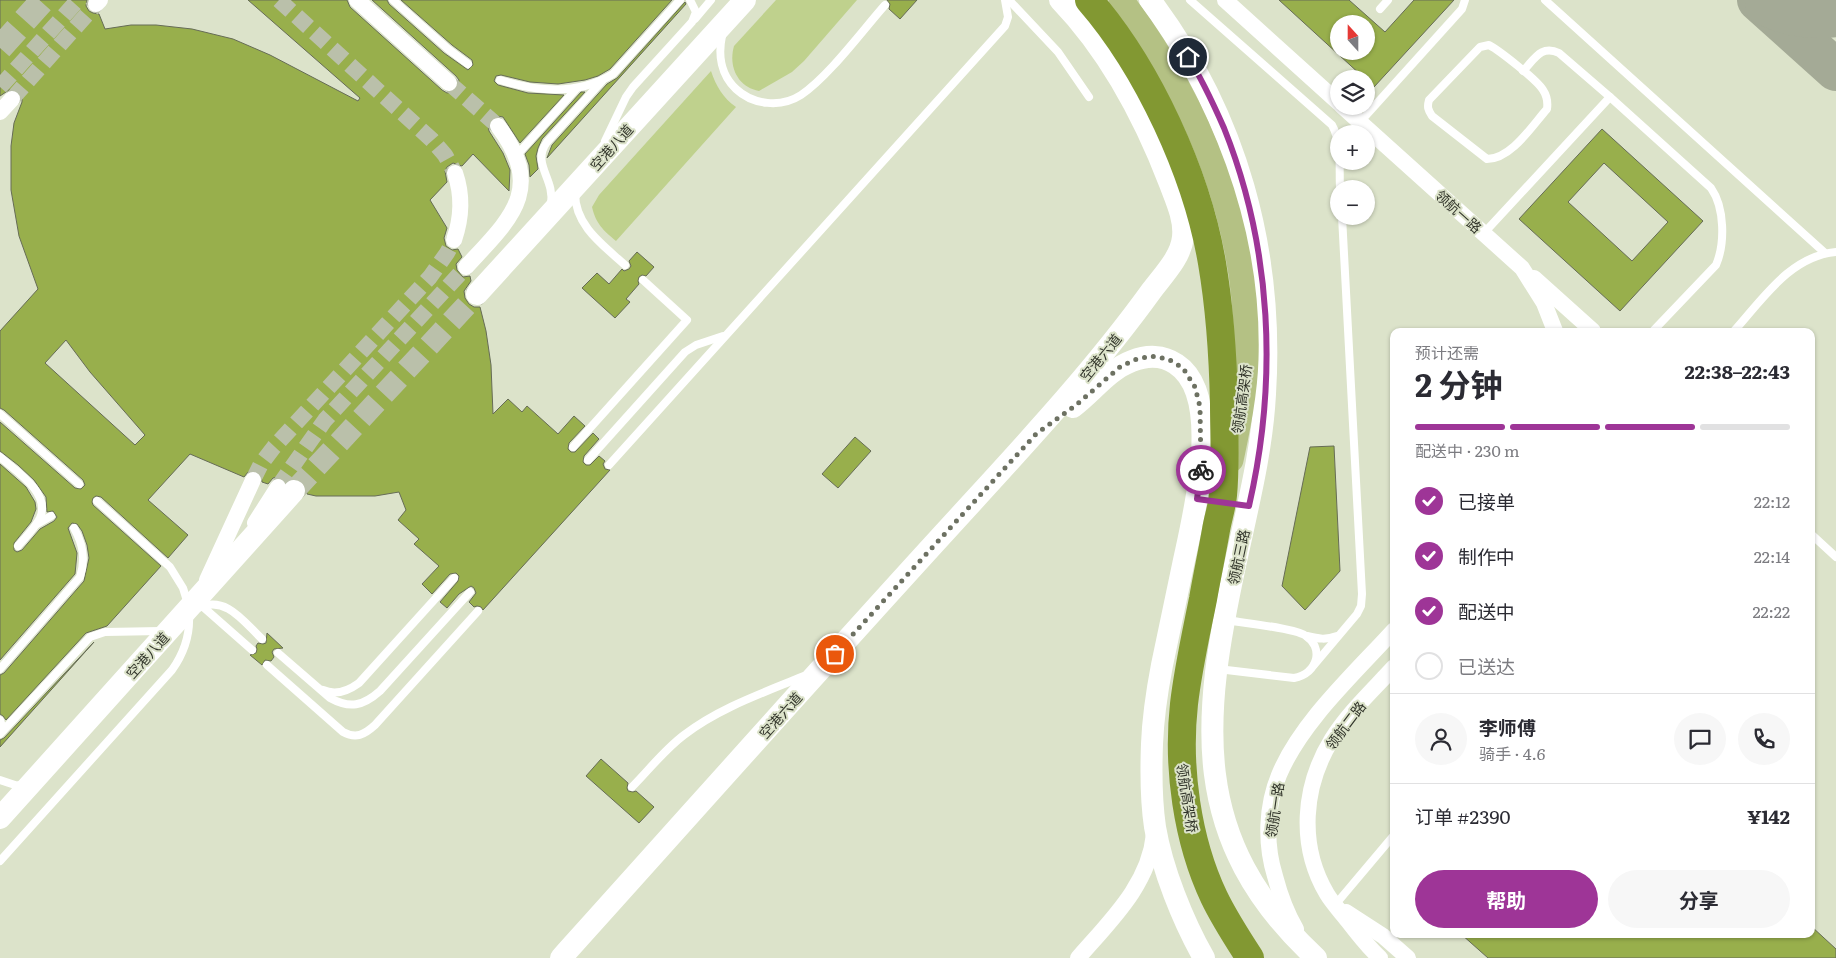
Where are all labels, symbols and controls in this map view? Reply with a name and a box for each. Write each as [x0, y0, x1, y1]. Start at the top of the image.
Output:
north arrow [1330, 15, 1375, 60]
map controls [1330, 15, 1375, 225]
pin [1167, 36, 1209, 78]
icon: home [1174, 43, 1202, 71]
button: layers [1330, 70, 1375, 115]
street label: 空港八道 [585, 120, 637, 174]
button: + [1330, 125, 1375, 170]
button: − [1330, 180, 1375, 225]
street label: 领航一路 [1432, 185, 1486, 237]
street label: 空港六道 [1075, 329, 1125, 385]
text: 预计还需 [1415, 340, 1479, 364]
text: 22:38–22:43 [1685, 357, 1790, 385]
text: 2 分钟 [1415, 359, 1503, 407]
street label: 领航高架桥 [1226, 363, 1256, 435]
text: 配送中 · 230 m [1415, 438, 1519, 462]
courier [1176, 445, 1226, 495]
icon: bike [1187, 456, 1215, 484]
icon: check [1415, 487, 1443, 515]
text: 已接单 [1458, 487, 1515, 515]
text: 22:12 [1754, 489, 1790, 513]
street label: 领航三路 [1222, 528, 1254, 586]
icon: check [1415, 542, 1443, 570]
text: 制作中 [1458, 542, 1515, 570]
text: 22:14 [1754, 544, 1790, 568]
icon: check [1415, 597, 1443, 625]
text: 配送中 [1458, 597, 1515, 625]
text: 22:22 [1752, 599, 1790, 623]
street label: 空港八道 [121, 628, 173, 682]
pin [814, 633, 856, 675]
icon: bag [821, 640, 849, 668]
text: 已送达 [1458, 652, 1515, 680]
street label: 空港六道 [754, 688, 806, 742]
street label: 领航二路 [1320, 697, 1370, 753]
button: person [1415, 713, 1467, 765]
text: 李师傅 [1479, 713, 1536, 741]
button: chat [1674, 713, 1726, 765]
button: phone [1738, 713, 1790, 765]
text: 骑手 · 4.6 [1479, 741, 1545, 765]
street label: 领航高架桥 [1173, 762, 1203, 834]
street label: 领航一路 [1260, 781, 1288, 839]
text: 订单 #2390 [1415, 802, 1510, 830]
text: ¥142 [1747, 802, 1790, 830]
button: 帮助 [1415, 870, 1598, 928]
button: 分享 [1608, 870, 1790, 928]

